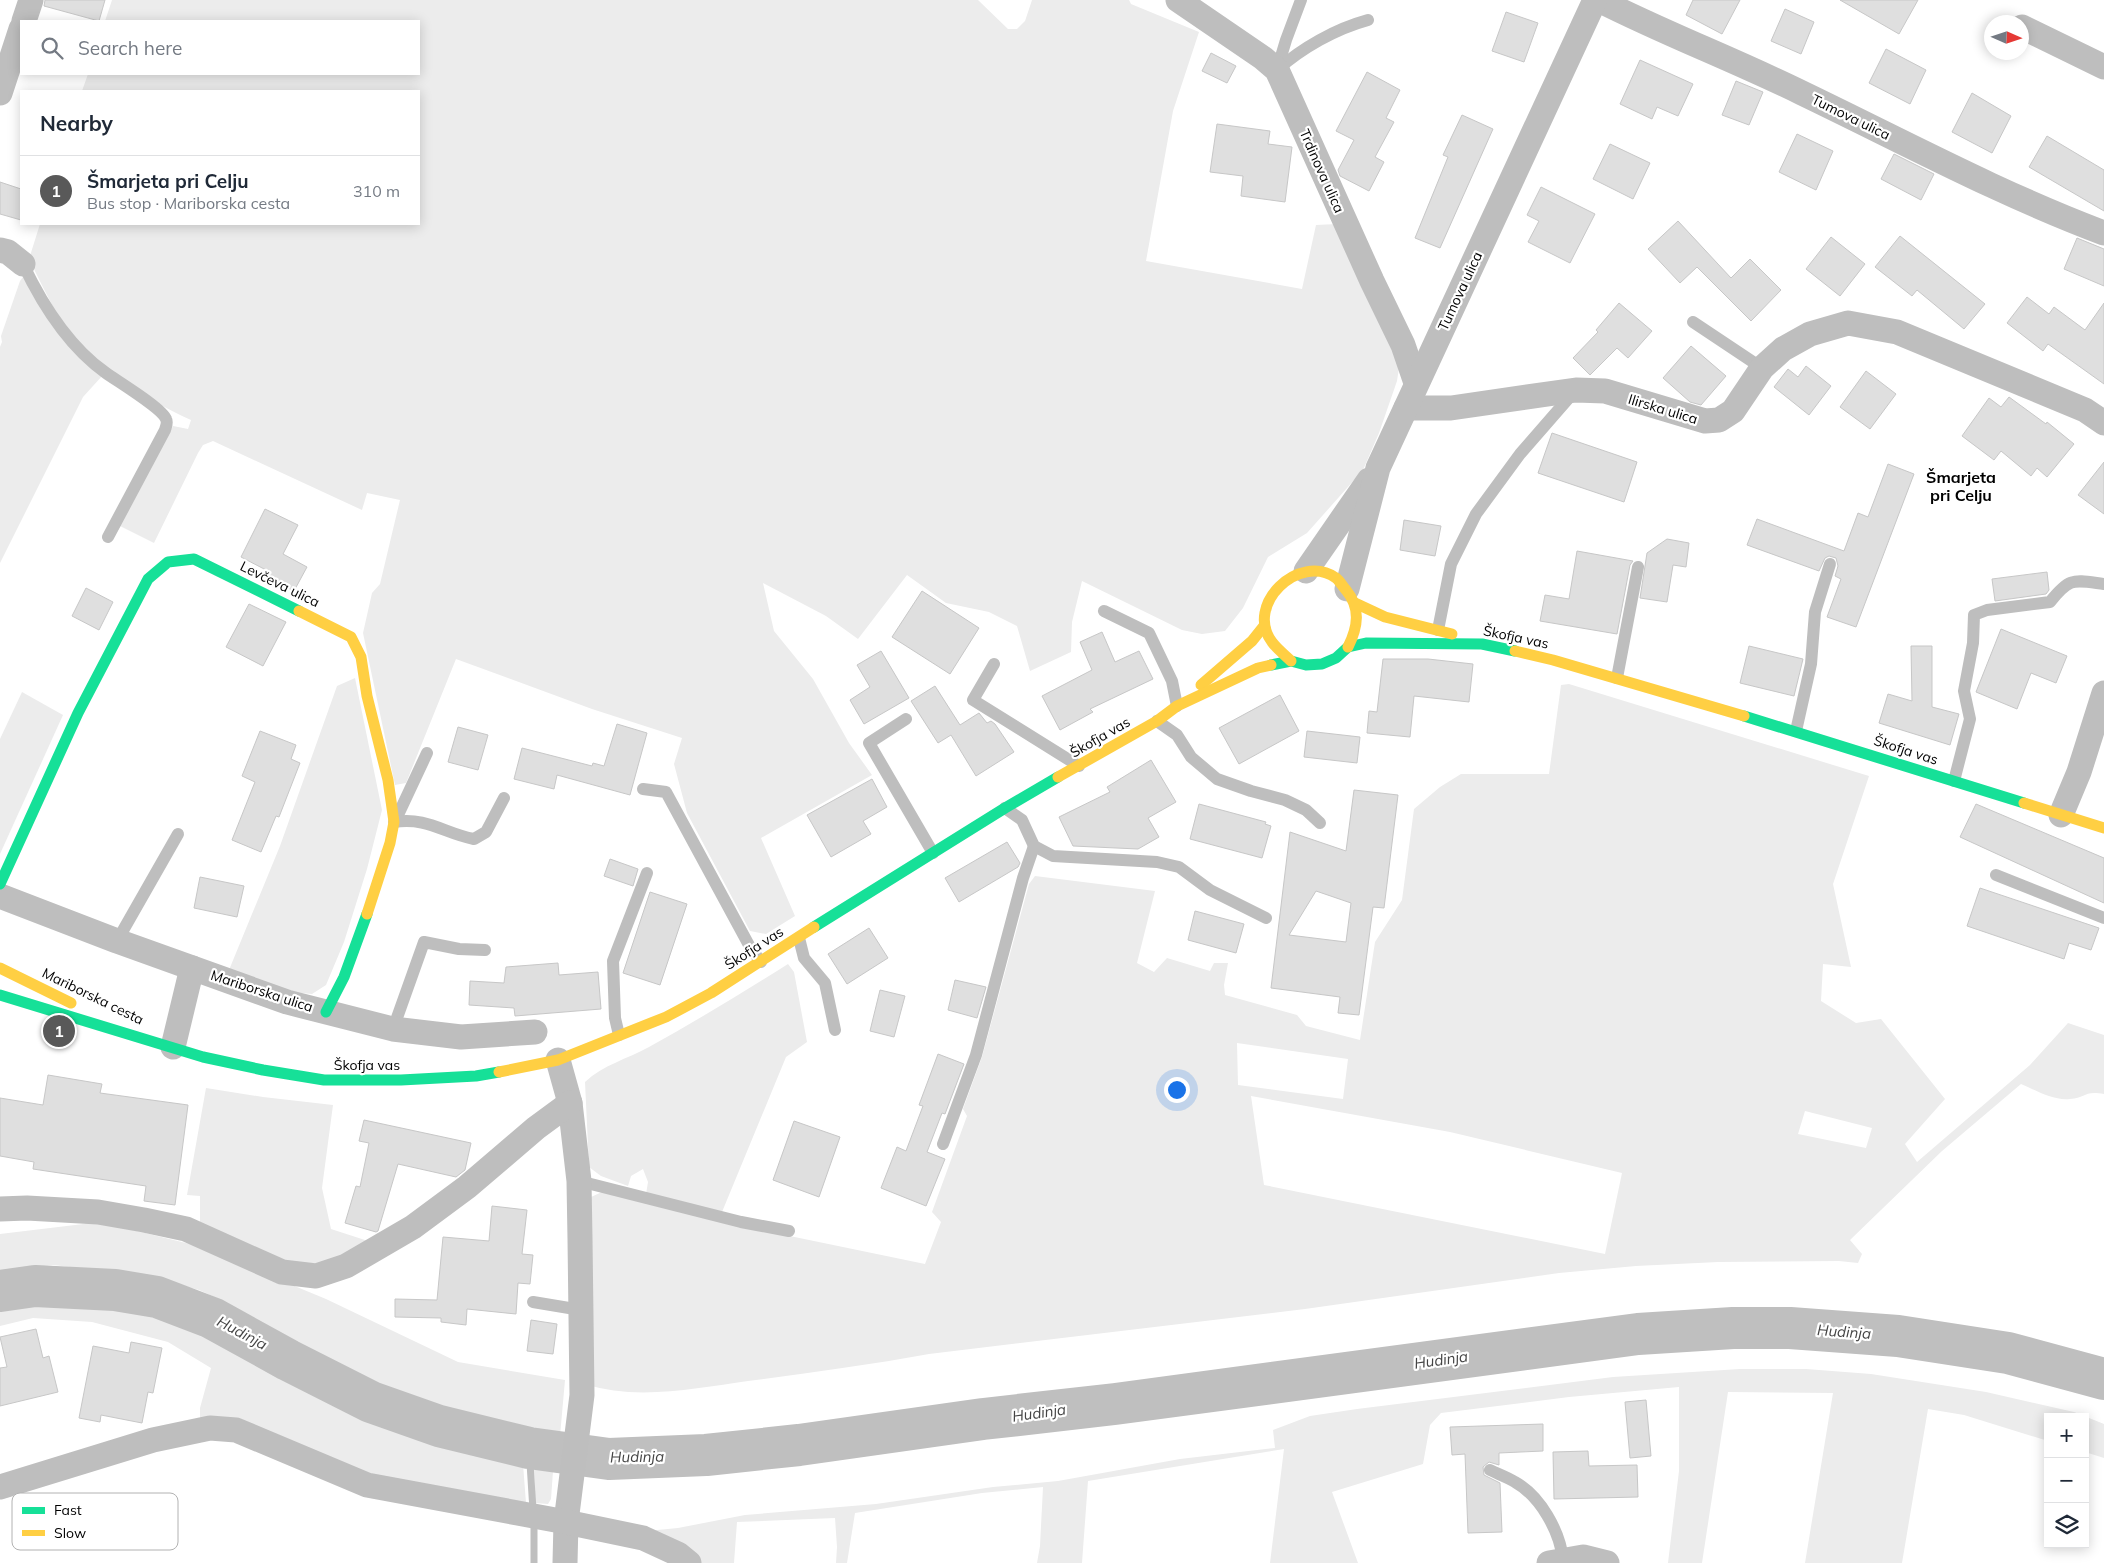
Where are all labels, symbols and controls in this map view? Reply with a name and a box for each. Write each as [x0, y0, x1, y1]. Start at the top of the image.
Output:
north arrow [1984, 15, 2029, 60]
search box [20, 20, 420, 75]
icon: search [38, 34, 66, 62]
text: Search here [78, 36, 182, 60]
street label: Tumova ulica [1809, 90, 1893, 144]
text: Nearby [40, 110, 113, 136]
street label: Trdinova ulica [1296, 126, 1348, 216]
text: Šmarjeta pri Celju [87, 169, 249, 193]
text: 1 [51, 181, 61, 201]
text: 310 m [353, 181, 400, 201]
text: Bus stop · Mariborska cesta [87, 193, 290, 213]
street label: Tumova ulica [1434, 249, 1486, 333]
street label: Ilirska ulica [1626, 390, 1700, 428]
district label: Šmarjeta pri Celju [1926, 467, 1996, 505]
street label: Levčeva ulica [237, 557, 323, 611]
street label: Škofja vas [1482, 621, 1550, 653]
street label: Škofja vas [1067, 713, 1133, 761]
street label: Škofja vas [1872, 731, 1940, 769]
street label: Škofja vas [721, 922, 787, 974]
street label: Mariborska cesta [39, 964, 147, 1028]
street label: Mariborska ulica [209, 966, 315, 1016]
pin: 1 [43, 1012, 75, 1050]
street label: Škofja vas [334, 1056, 400, 1074]
your location [1164, 1077, 1190, 1103]
water label: Hudinja [214, 1311, 271, 1354]
water label: Hudinja [1816, 1320, 1872, 1343]
water label: Hudinja [1413, 1346, 1469, 1373]
water label: Hudinja [1011, 1399, 1067, 1426]
map controls [2044, 1413, 2089, 1548]
button: + [2044, 1413, 2089, 1458]
water label: Hudinja [610, 1447, 664, 1466]
button: − [2044, 1458, 2089, 1503]
legend [12, 1493, 178, 1550]
text: Fast [54, 1501, 82, 1519]
button: layers [2044, 1503, 2089, 1548]
text: Slow [54, 1524, 86, 1542]

